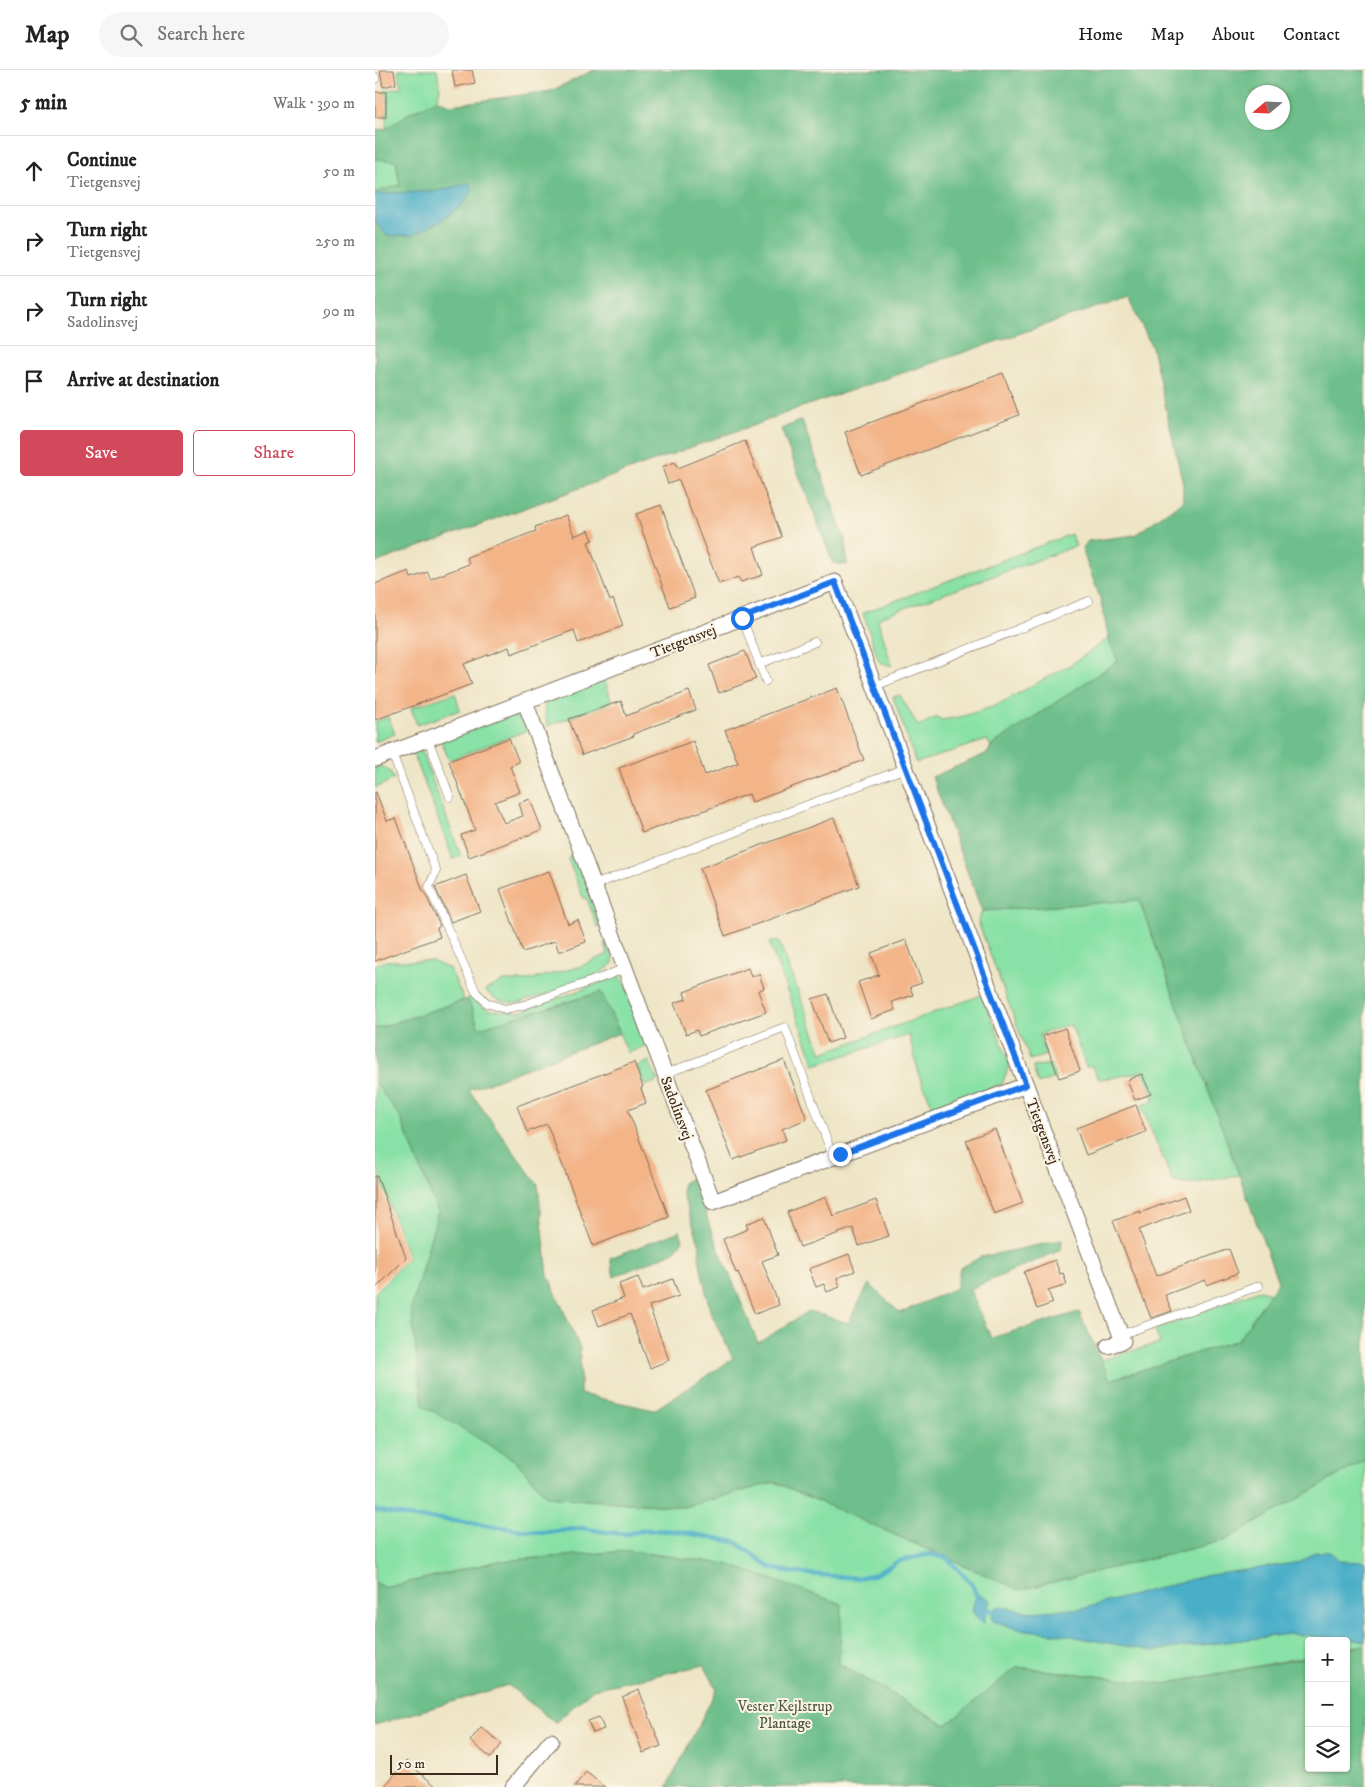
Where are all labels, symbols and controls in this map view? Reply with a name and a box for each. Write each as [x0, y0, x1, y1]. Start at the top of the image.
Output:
search box [99, 12, 449, 57]
text: Map [25, 20, 69, 50]
icon: search [117, 21, 145, 49]
text: Search here [157, 23, 245, 46]
text: Home [1078, 24, 1123, 46]
text: Map [1151, 24, 1184, 46]
text: About [1212, 24, 1255, 46]
text: Contact [1283, 24, 1340, 46]
north arrow [1245, 85, 1290, 130]
text: 5 min [20, 90, 67, 116]
text: Walk · 390 m [273, 93, 355, 113]
text: Continue [67, 149, 137, 172]
icon: ahead [20, 157, 48, 185]
text: 50 m [323, 161, 355, 181]
text: Tietgensvej [67, 172, 141, 192]
text: Turn right [67, 219, 147, 242]
icon: right [20, 227, 48, 255]
text: 250 m [315, 231, 355, 251]
text: Tietgensvej [67, 242, 141, 262]
text: Turn right [67, 289, 147, 312]
icon: right [20, 297, 48, 325]
text: 90 m [323, 301, 355, 321]
text: Sadolinsvej [67, 312, 138, 332]
icon: arrive [20, 367, 48, 395]
text: Arrive at destination [67, 369, 219, 392]
button: Save [20, 430, 183, 476]
button: Share [193, 430, 355, 476]
route start [731, 607, 754, 630]
street label: Tietgensvej [648, 620, 719, 663]
street label: Sadolinsvej [656, 1074, 697, 1143]
street label: Tietgensvej [1021, 1096, 1064, 1167]
route end [829, 1143, 852, 1166]
map controls [1305, 1637, 1350, 1772]
button: + [1305, 1637, 1350, 1682]
button: − [1305, 1682, 1350, 1727]
park label: Vester Kejlstrup Plantage [737, 1697, 833, 1733]
button: layers [1305, 1727, 1350, 1772]
scale bar [390, 1752, 497, 1775]
text: 50 m [397, 1755, 425, 1773]

